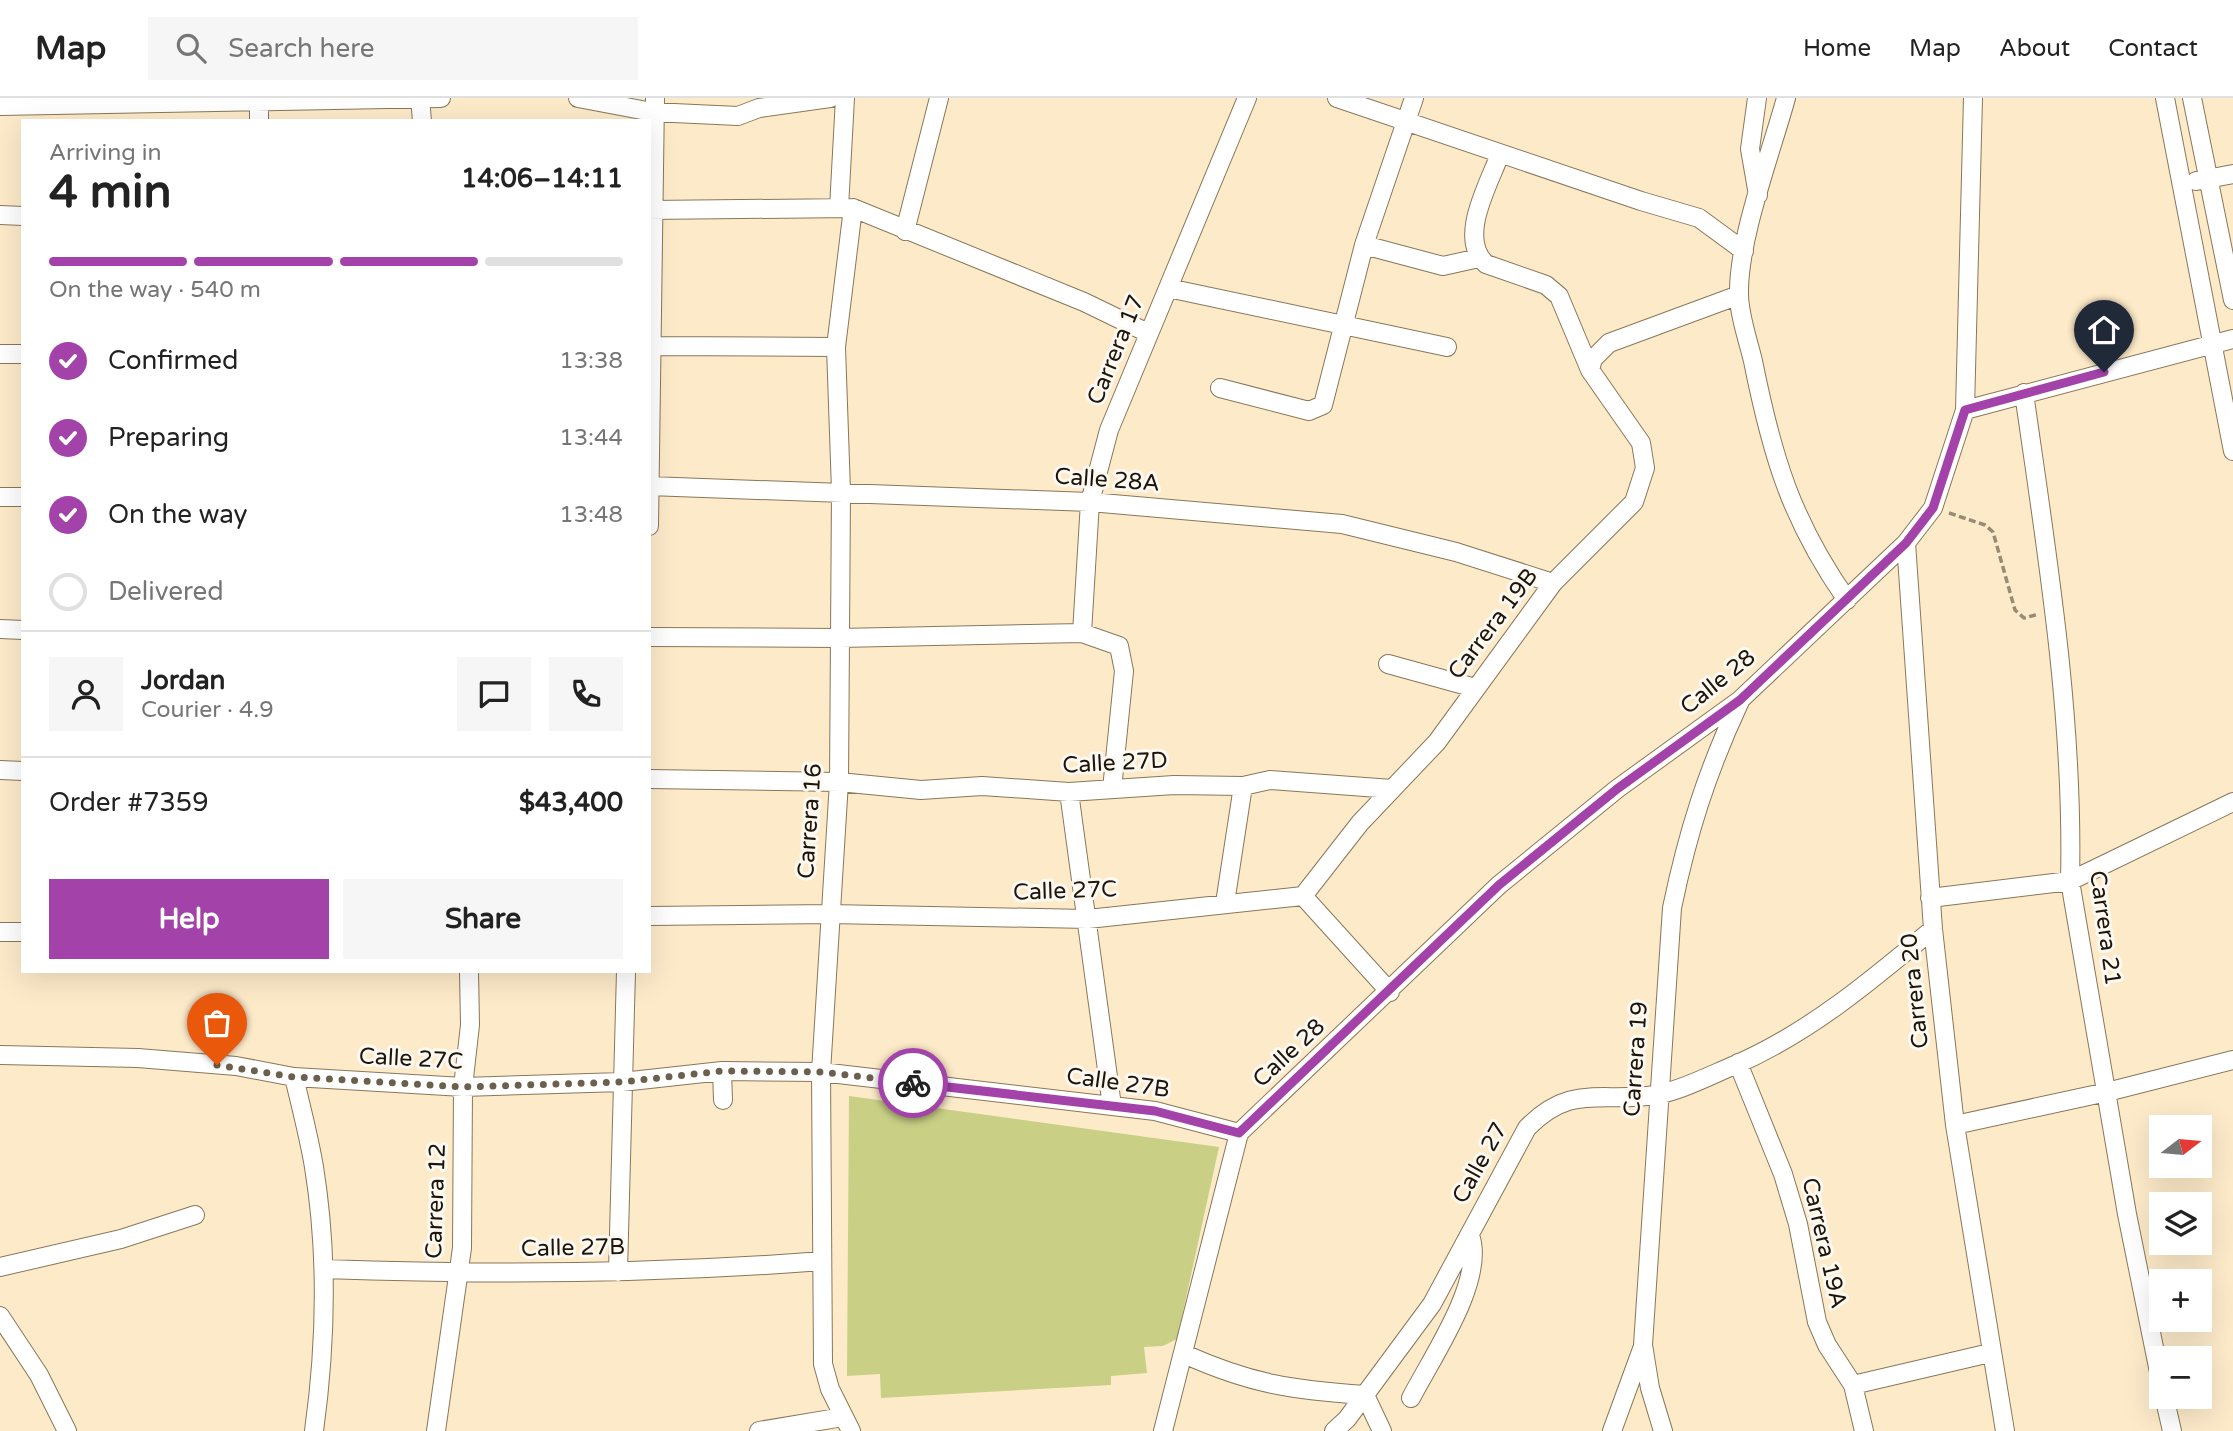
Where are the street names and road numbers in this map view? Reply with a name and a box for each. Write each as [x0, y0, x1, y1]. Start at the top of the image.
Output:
street label: Carrera 17 [1081, 291, 1151, 409]
street label: Calle 28A [1053, 462, 1161, 498]
street label: Carrera 19B [1442, 563, 1544, 685]
street label: Calle 28 [1675, 643, 1761, 721]
street label: Calle 27D [1062, 746, 1168, 780]
street label: Carrera 16 [792, 762, 828, 880]
street label: Carrera 21 [2083, 869, 2127, 987]
street label: Calle 27C [1012, 875, 1118, 907]
street label: Carrera 20 [1895, 932, 1935, 1050]
street label: Carrera 19 [1618, 1000, 1654, 1118]
street label: Calle 28 [1247, 1013, 1331, 1093]
street label: Calle 27C [358, 1042, 464, 1076]
street label: Calle 27B [1064, 1062, 1172, 1104]
street label: Calle 27 [1446, 1118, 1514, 1208]
street label: Carrera 12 [420, 1143, 452, 1259]
street label: Carrera 19A [1795, 1175, 1853, 1311]
street label: Calle 27B [521, 1233, 625, 1263]

